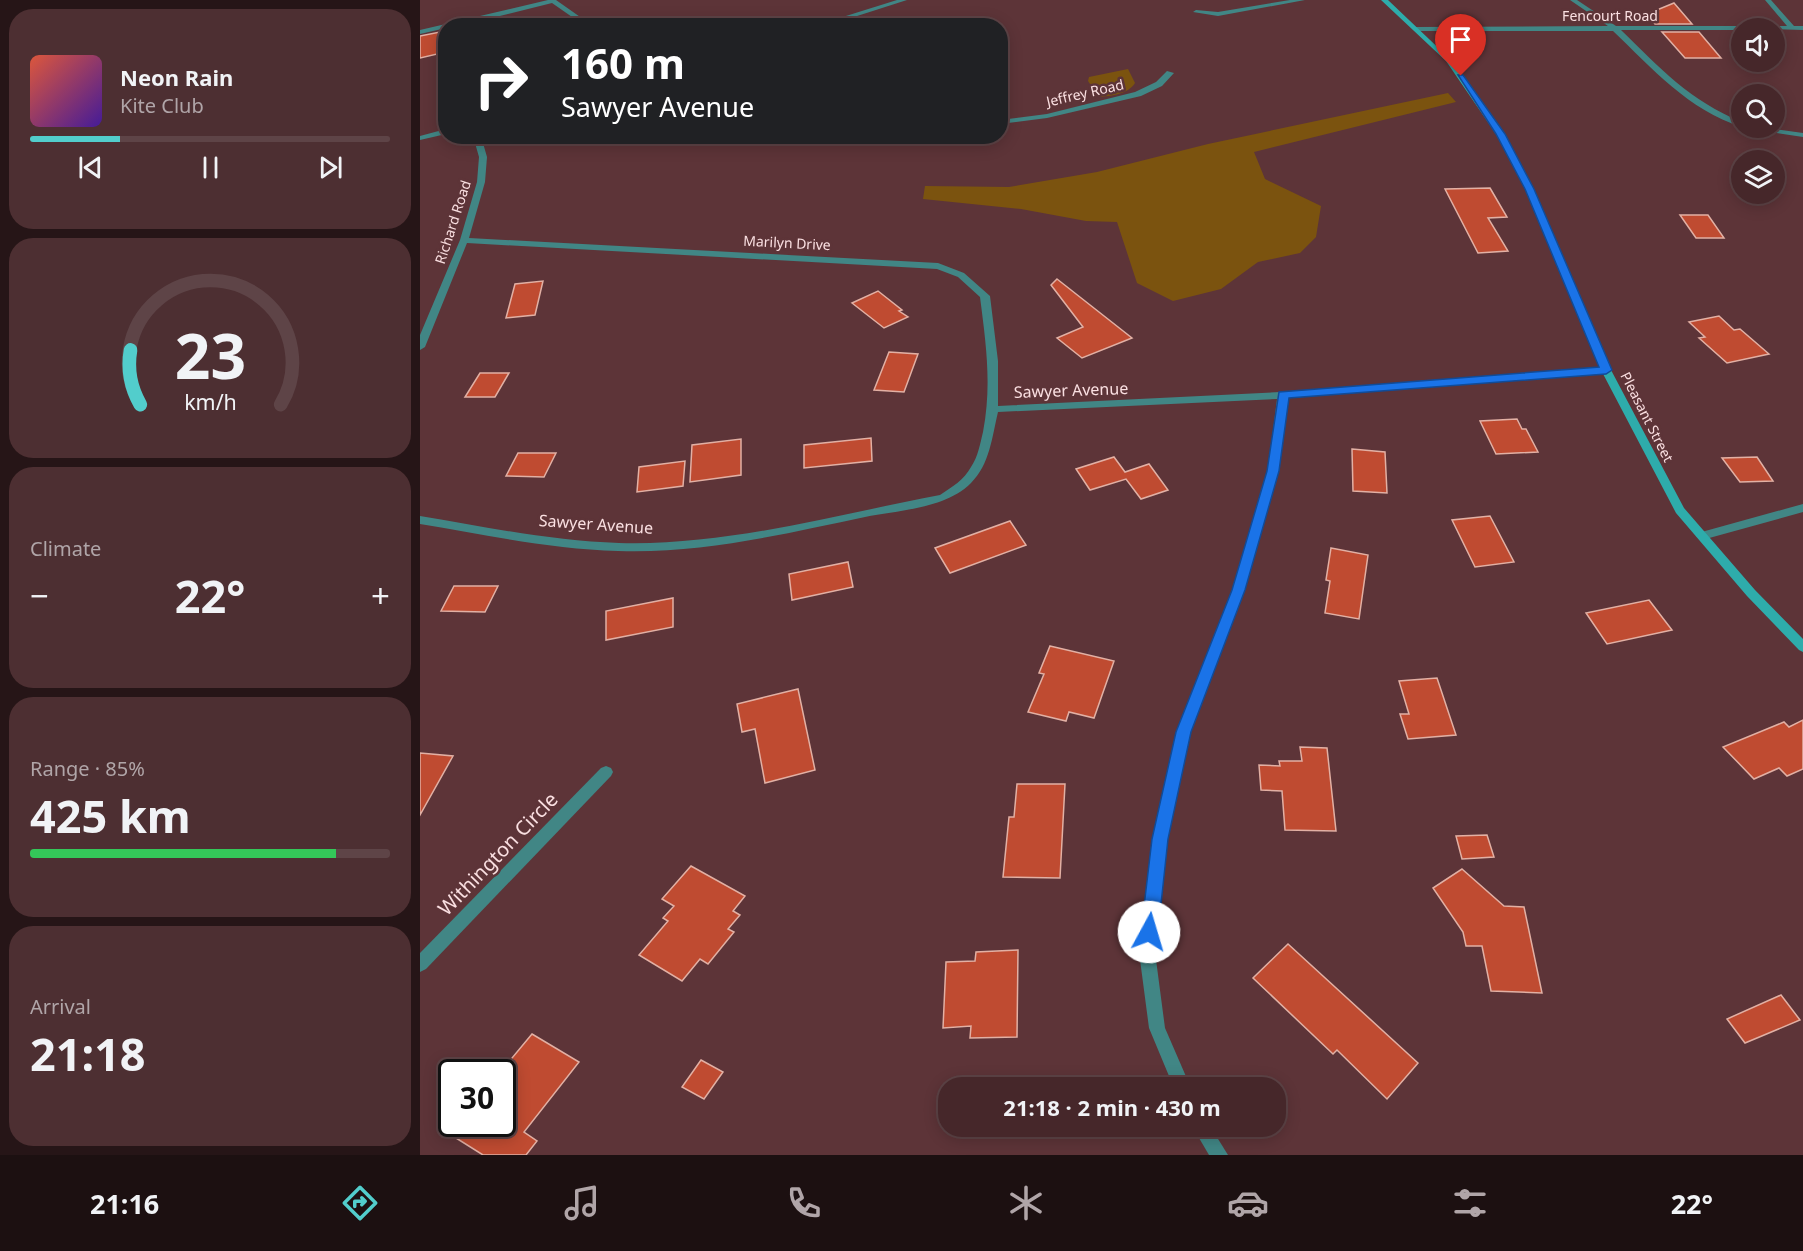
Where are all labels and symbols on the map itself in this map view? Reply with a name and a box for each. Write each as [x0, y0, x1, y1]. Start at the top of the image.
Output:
street label: Fencourt Road [1562, 6, 1658, 25]
pin [1435, 14, 1486, 76]
street label: Jeffrey Road [1042, 74, 1125, 111]
street label: Richard Road [430, 178, 475, 266]
street label: Marilyn Drive [743, 231, 831, 254]
street label: Pleasant Street [1617, 368, 1678, 465]
street label: Sawyer Avenue [1013, 377, 1129, 403]
street label: Sawyer Avenue [538, 509, 654, 539]
street label: Withington Circle [432, 786, 564, 921]
position arrow [1117, 900, 1181, 964]
speed limit sign: 30 [438, 1059, 516, 1137]

